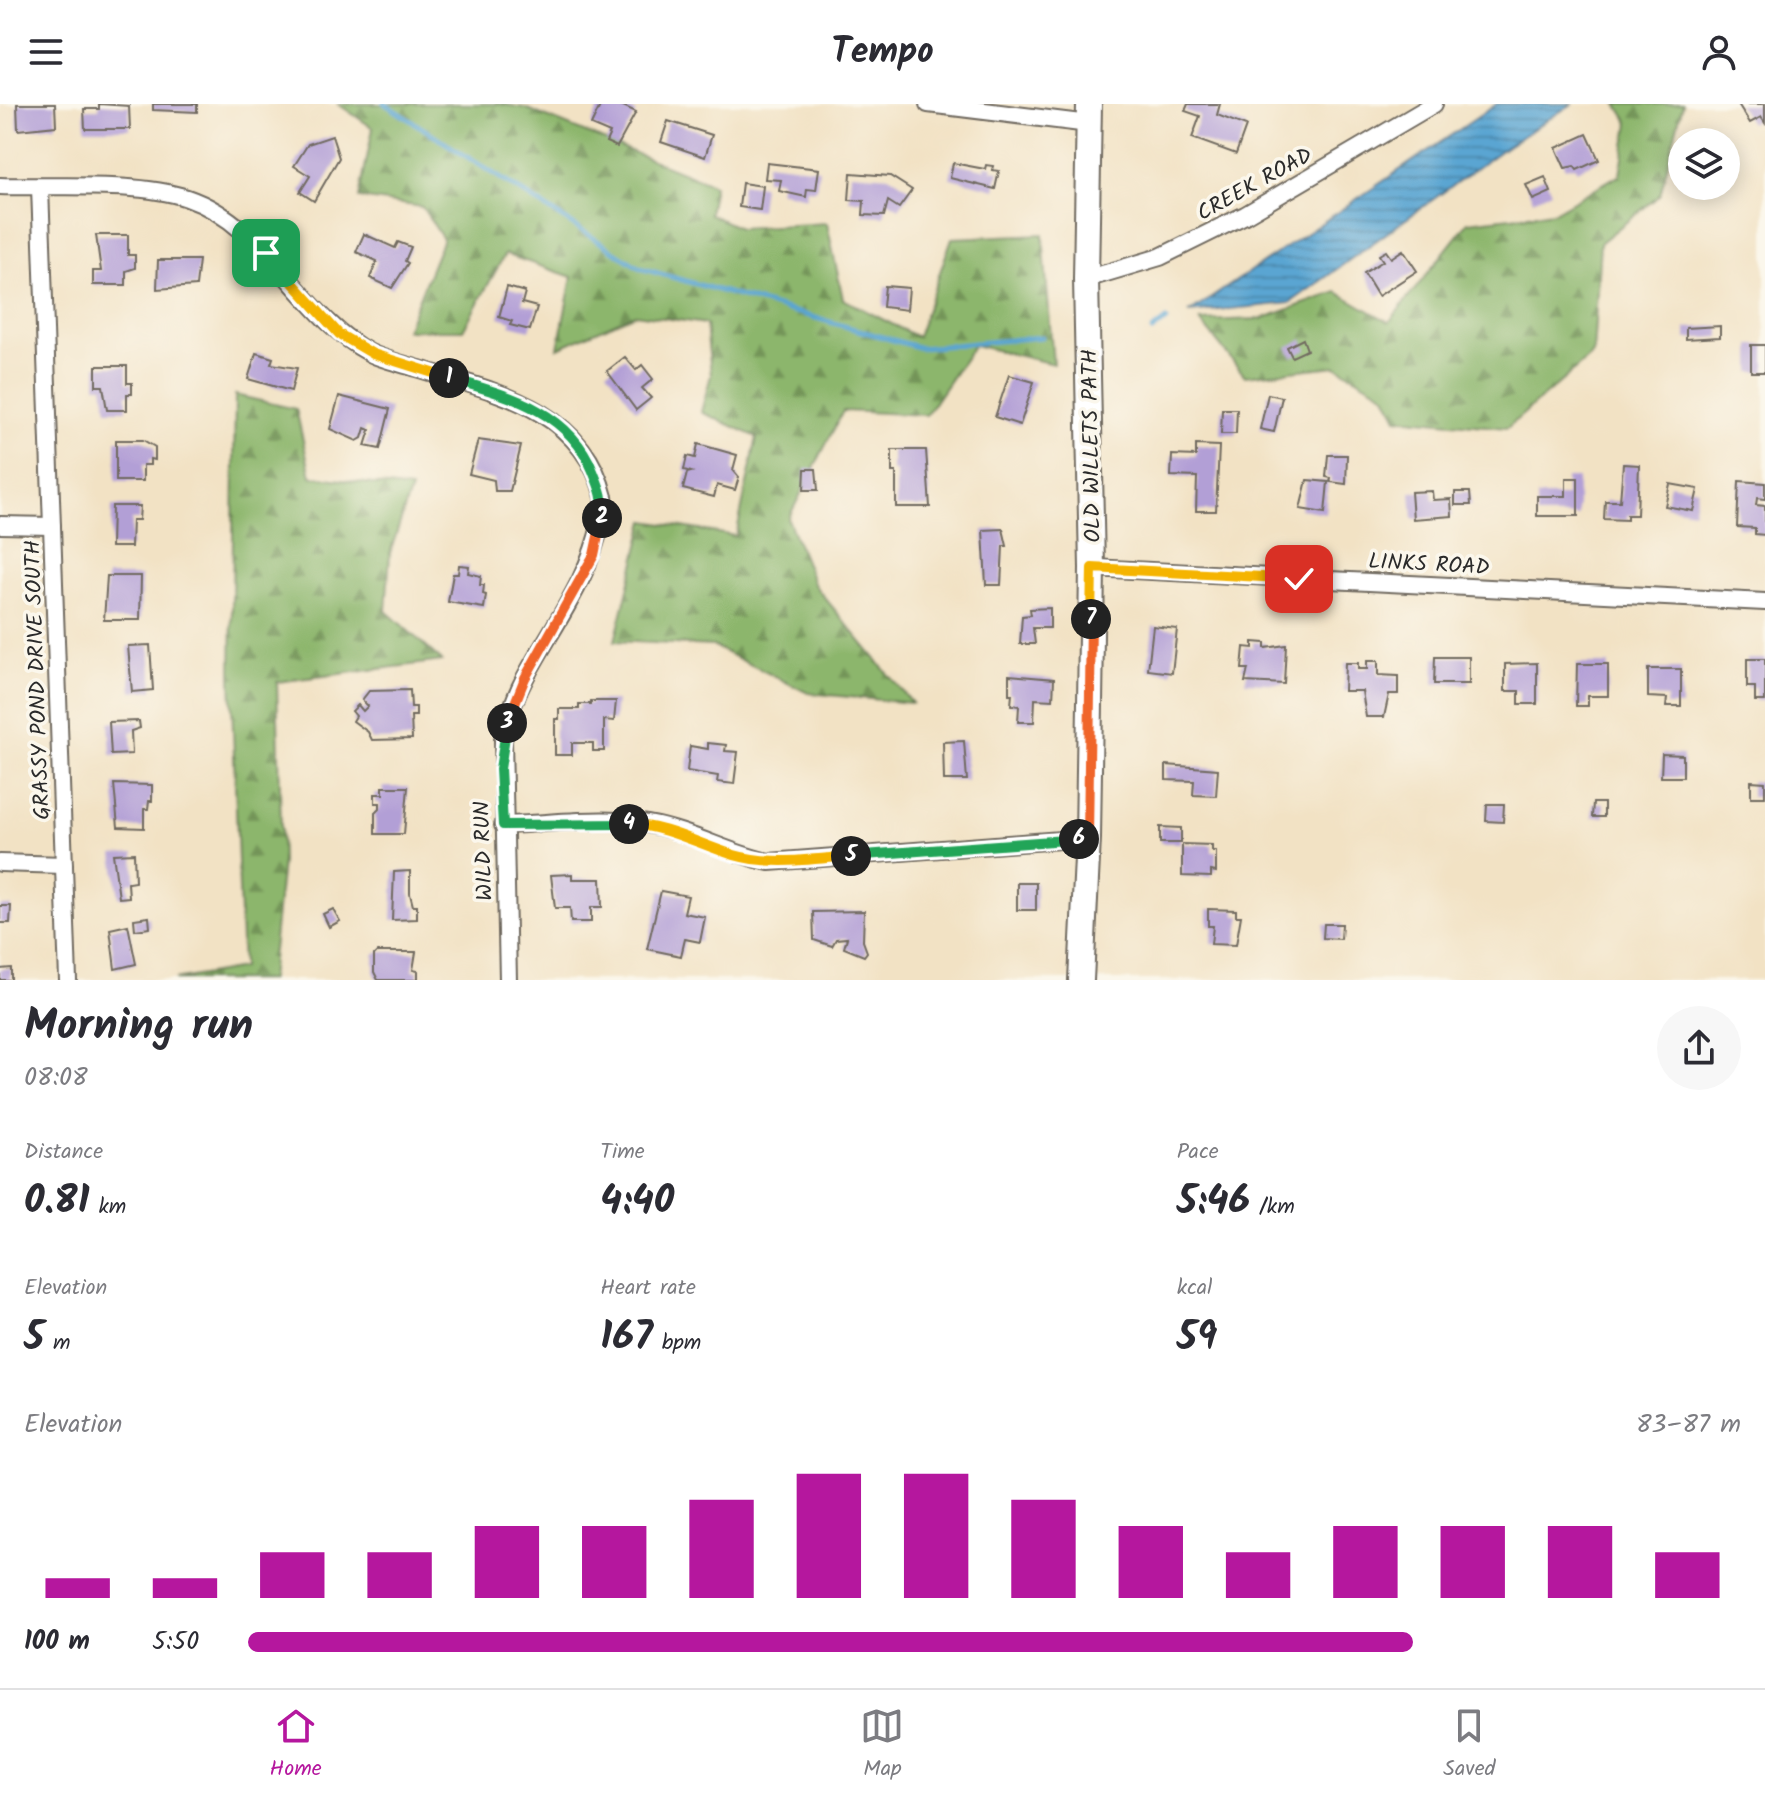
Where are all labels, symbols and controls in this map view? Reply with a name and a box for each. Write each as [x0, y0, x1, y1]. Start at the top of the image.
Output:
text: Tempo [831, 24, 934, 81]
icon: menu [24, 30, 68, 74]
icon: person [1697, 30, 1741, 74]
map controls [1668, 128, 1740, 200]
button: layers [1668, 128, 1740, 200]
street label: CREEK ROAD [1191, 139, 1319, 231]
pin [232, 219, 300, 287]
icon: arrive [244, 231, 288, 275]
street label: OLD WILLETS PATH [1073, 349, 1112, 543]
pin: 1 [429, 358, 469, 398]
text: 1 [446, 360, 452, 395]
pin: 2 [582, 498, 622, 538]
text: 2 [596, 500, 608, 535]
street label: GRASSY POND DRIVE SOUTH [16, 539, 61, 820]
pin [1265, 545, 1333, 613]
street label: LINKS ROAD [1367, 545, 1490, 586]
icon: check [1277, 557, 1321, 601]
pin: 7 [1071, 599, 1111, 639]
text: 7 [1086, 601, 1096, 636]
pin: 3 [487, 703, 527, 743]
text: 3 [501, 705, 513, 740]
street label: WILD RUN [465, 800, 504, 901]
pin: 4 [609, 804, 649, 844]
text: 4 [623, 806, 635, 841]
pin: 6 [1059, 819, 1099, 859]
text: 6 [1073, 821, 1085, 856]
pin: 5 [831, 836, 871, 876]
text: 5 [845, 838, 857, 873]
text: Morning run [24, 992, 253, 1062]
button: share [1657, 1006, 1741, 1090]
text: 08:08 [24, 1057, 88, 1099]
text: Distance [24, 1135, 103, 1170]
text: Time [600, 1135, 645, 1170]
text: Pace [1177, 1135, 1219, 1170]
text: 0.81 [24, 1170, 90, 1234]
text: 4:40 [600, 1170, 674, 1234]
text: 5:46 [1177, 1170, 1250, 1234]
text: km [90, 1190, 126, 1225]
text: /km [1250, 1190, 1295, 1225]
text: Elevation [24, 1271, 107, 1306]
text: Heart rate [600, 1271, 696, 1306]
text: kcal [1177, 1271, 1212, 1306]
text: 5 [24, 1306, 44, 1370]
text: 167 [600, 1306, 653, 1370]
text: 59 [1177, 1306, 1217, 1370]
text: m [44, 1326, 71, 1361]
text: bpm [653, 1326, 701, 1361]
text: Elevation [24, 1404, 122, 1446]
text: 83–87 m [1636, 1404, 1741, 1446]
text: 100 m [24, 1621, 90, 1663]
text: 5:50 [152, 1621, 199, 1663]
tab: Home [269, 1704, 322, 1787]
tab: Map [860, 1704, 904, 1787]
tab: Saved [1443, 1704, 1496, 1787]

